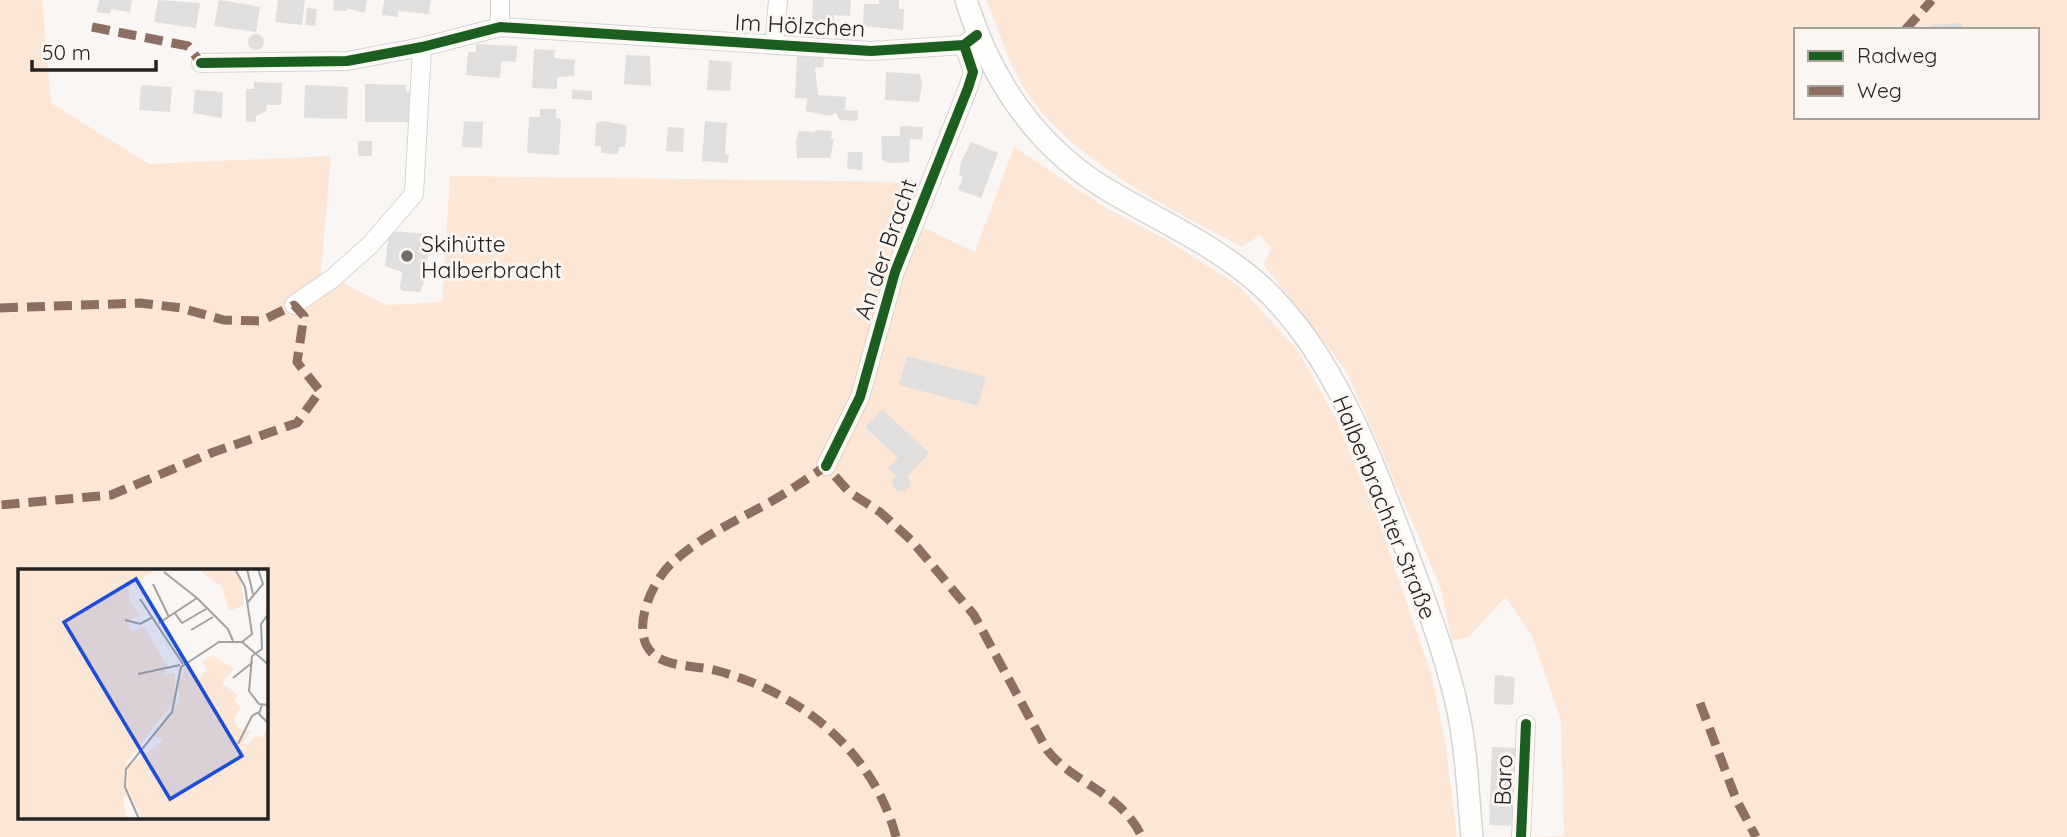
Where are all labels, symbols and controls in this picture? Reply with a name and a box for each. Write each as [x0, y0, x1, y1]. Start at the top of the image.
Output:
street label: Im Hölzchen [734, 7, 866, 43]
scale bar [32, 28, 156, 72]
legend [1794, 28, 2039, 119]
text: 50 m [42, 39, 91, 65]
text: Radweg [1857, 42, 1937, 68]
text: Weg [1857, 77, 1902, 103]
street label: An der Bracht [847, 175, 923, 323]
place label: Skihütte Halberbracht [421, 229, 562, 284]
marker: Skihütte Halberbracht [399, 248, 415, 264]
street label: Halberbrachter Straße [1327, 391, 1443, 623]
inset map [18, 569, 268, 820]
street label: Baro [1488, 754, 1518, 806]

